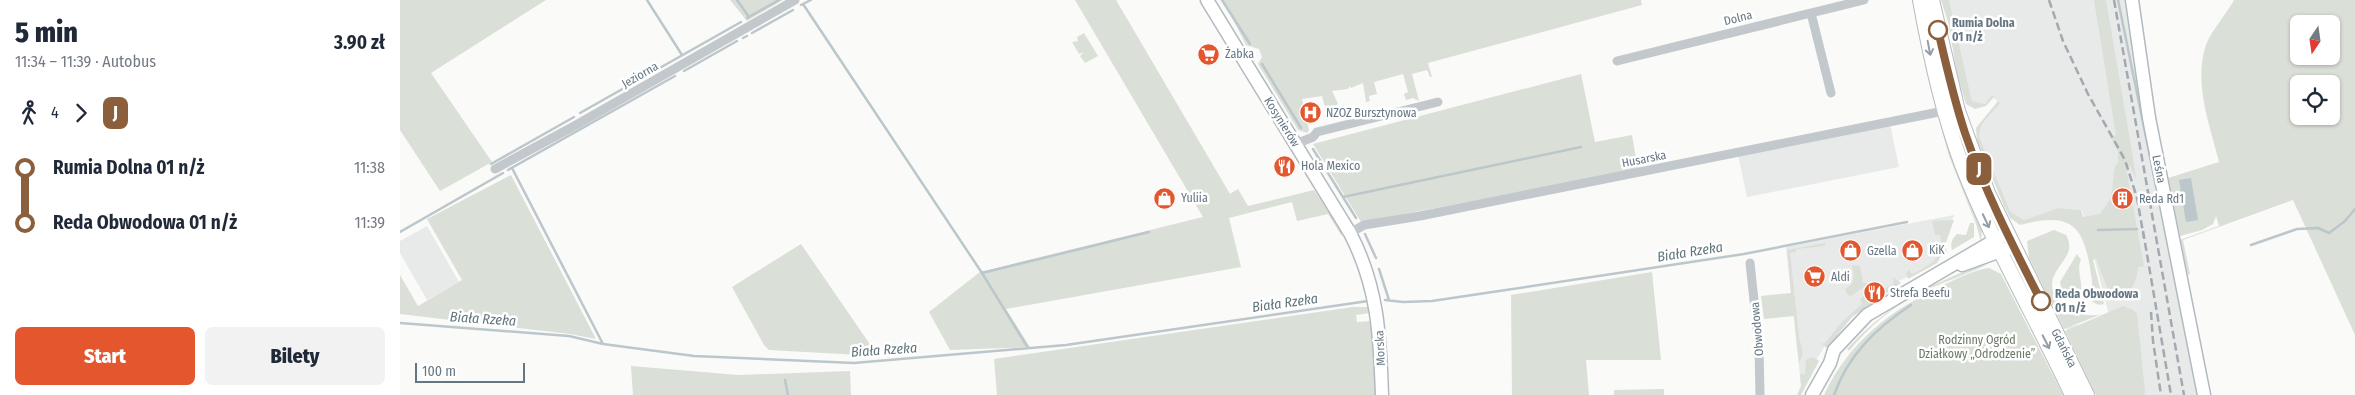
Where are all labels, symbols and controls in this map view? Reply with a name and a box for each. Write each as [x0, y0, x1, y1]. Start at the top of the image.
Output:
street label: Dolna [1722, 8, 1754, 28]
north arrow [2290, 15, 2340, 65]
map controls [2290, 15, 2340, 125]
text: 5 min [15, 16, 78, 49]
place label: Rumia Dolna 01 n/ż [1952, 16, 2015, 44]
marker: Rumia Dolna 01 n/ż [1928, 20, 1948, 40]
text: 3.90 zł [334, 31, 385, 54]
one-way arrow [1924, 40, 1934, 56]
supermarket icon: Żabka [1197, 42, 1221, 66]
place label: Żabka [1225, 46, 1254, 61]
text: 11:34 – 11:39 · Autobus [15, 52, 156, 71]
street label: Jeziorna [619, 59, 661, 91]
button: locate [2290, 75, 2340, 125]
street label: Kosynierów [1261, 94, 1303, 150]
icon: walk [15, 99, 43, 127]
icon: forward [67, 99, 95, 127]
hospital icon: NZOZ Bursztynowa [1298, 101, 1322, 125]
text: J [113, 102, 118, 124]
text: 4 [51, 103, 59, 122]
place label: NZOZ Bursztynowa [1326, 106, 1417, 120]
street label: Husarska [1621, 148, 1667, 170]
line badge: J [1963, 153, 1995, 185]
restaurant icon: Hola Mexico [1273, 154, 1297, 178]
street label: Leśna [2149, 154, 2169, 184]
text: Rumia Dolna 01 n/ż [53, 156, 205, 179]
text: 11:38 [354, 158, 385, 177]
text: J [1976, 158, 1982, 180]
place label: Hola Mexico [1301, 159, 1360, 173]
shop icon: Yuliia [1153, 186, 1177, 210]
building icon: Reda Rd1 [2111, 187, 2135, 211]
place label: Yuliia [1181, 191, 1208, 205]
place label: Reda Rd1 [2139, 192, 2184, 206]
text: Reda Obwodowa 01 n/ż [53, 211, 237, 234]
text: 11:39 [354, 213, 385, 232]
one-way arrow [1982, 213, 1992, 228]
water label: Biała Rzeka [1656, 238, 1724, 266]
shop icon: KiK [1901, 238, 1925, 262]
shop icon: Gzella [1839, 239, 1863, 263]
place label: KiK [1929, 243, 1945, 257]
place label: Gzella [1867, 244, 1897, 258]
supermarket icon: Aldi [1803, 265, 1827, 289]
place label: Aldi [1831, 270, 1850, 284]
restaurant icon: Strefa Beefu [1862, 281, 1886, 305]
place label: Strefa Beefu [1890, 286, 1950, 300]
place label: Reda Obwodowa 01 n/ż [2055, 287, 2138, 315]
water label: Biała Rzeka [1251, 290, 1319, 316]
marker: Reda Obwodowa 01 n/ż [2031, 291, 2051, 311]
street label: Obwodowa [1748, 301, 1766, 357]
water label: Biała Rzeka [449, 308, 517, 330]
street label: Gdańska [2048, 326, 2080, 370]
button: Start [15, 327, 195, 385]
button: Bilety [205, 327, 385, 385]
street label: Morska [1372, 330, 1388, 366]
park label: Rodzinny Ogród Działkowy „Odrodzenie” [1918, 333, 2036, 361]
one-way arrow [2042, 335, 2052, 350]
water label: Biała Rzeka [850, 339, 918, 361]
scale bar [415, 360, 525, 383]
text: 100 m [422, 363, 456, 380]

